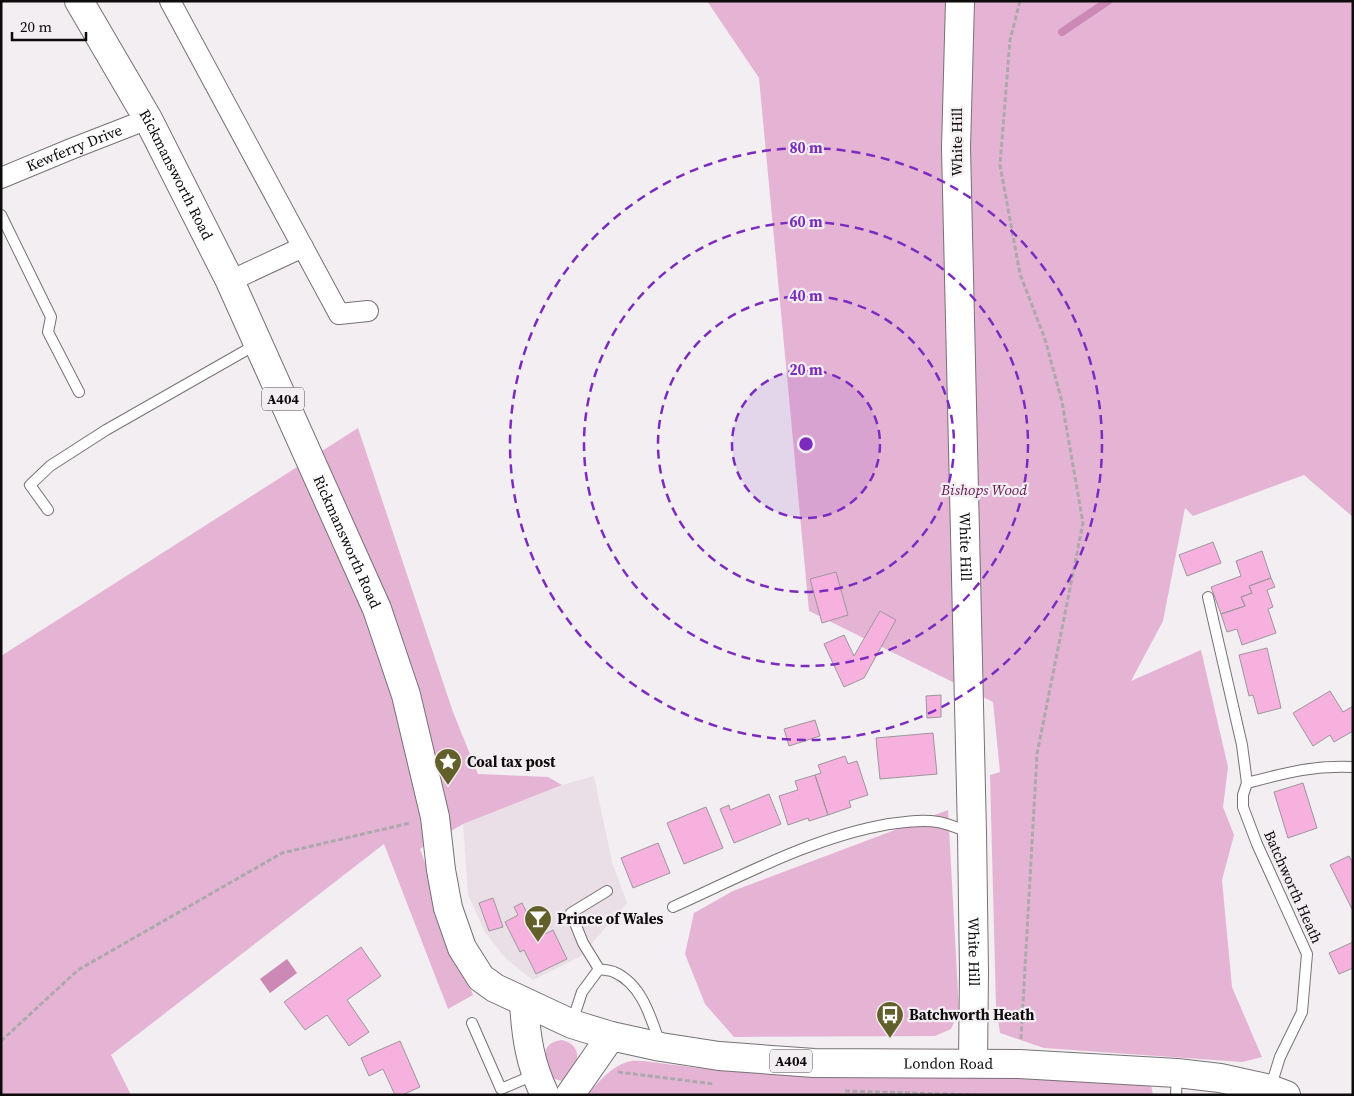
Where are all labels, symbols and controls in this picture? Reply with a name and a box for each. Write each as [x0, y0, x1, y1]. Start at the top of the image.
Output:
scale bar [12, 10, 86, 42]
text: 20 m [20, 16, 52, 37]
street label: Rickmansworth Road [135, 105, 219, 244]
street label: White Hill [946, 107, 967, 177]
street label: Kewferry Drive [23, 119, 125, 176]
text: 80 m [789, 137, 823, 158]
text: 60 m [789, 211, 823, 232]
text: 40 m [789, 285, 823, 306]
text: 20 m [789, 359, 823, 380]
road number: A404 [262, 388, 304, 410]
centre of rings [797, 435, 815, 453]
street label: Rickmansworth Road [308, 472, 387, 612]
park label: Bishops Wood [940, 479, 1027, 500]
street label: White Hill [955, 512, 977, 582]
place icon: Coal tax post [433, 747, 463, 786]
place label: Coal tax post [467, 751, 556, 772]
street label: Batchworth Heath [1259, 827, 1328, 947]
bar icon: Prince of Wales [523, 904, 553, 943]
place label: Prince of Wales [557, 908, 664, 929]
street label: White Hill [963, 917, 985, 987]
bus stop icon: Batchworth Heath [875, 1000, 905, 1039]
place label: Batchworth Heath [909, 1004, 1034, 1025]
road number: A404 [770, 1050, 812, 1072]
street label: London Road [903, 1052, 993, 1074]

